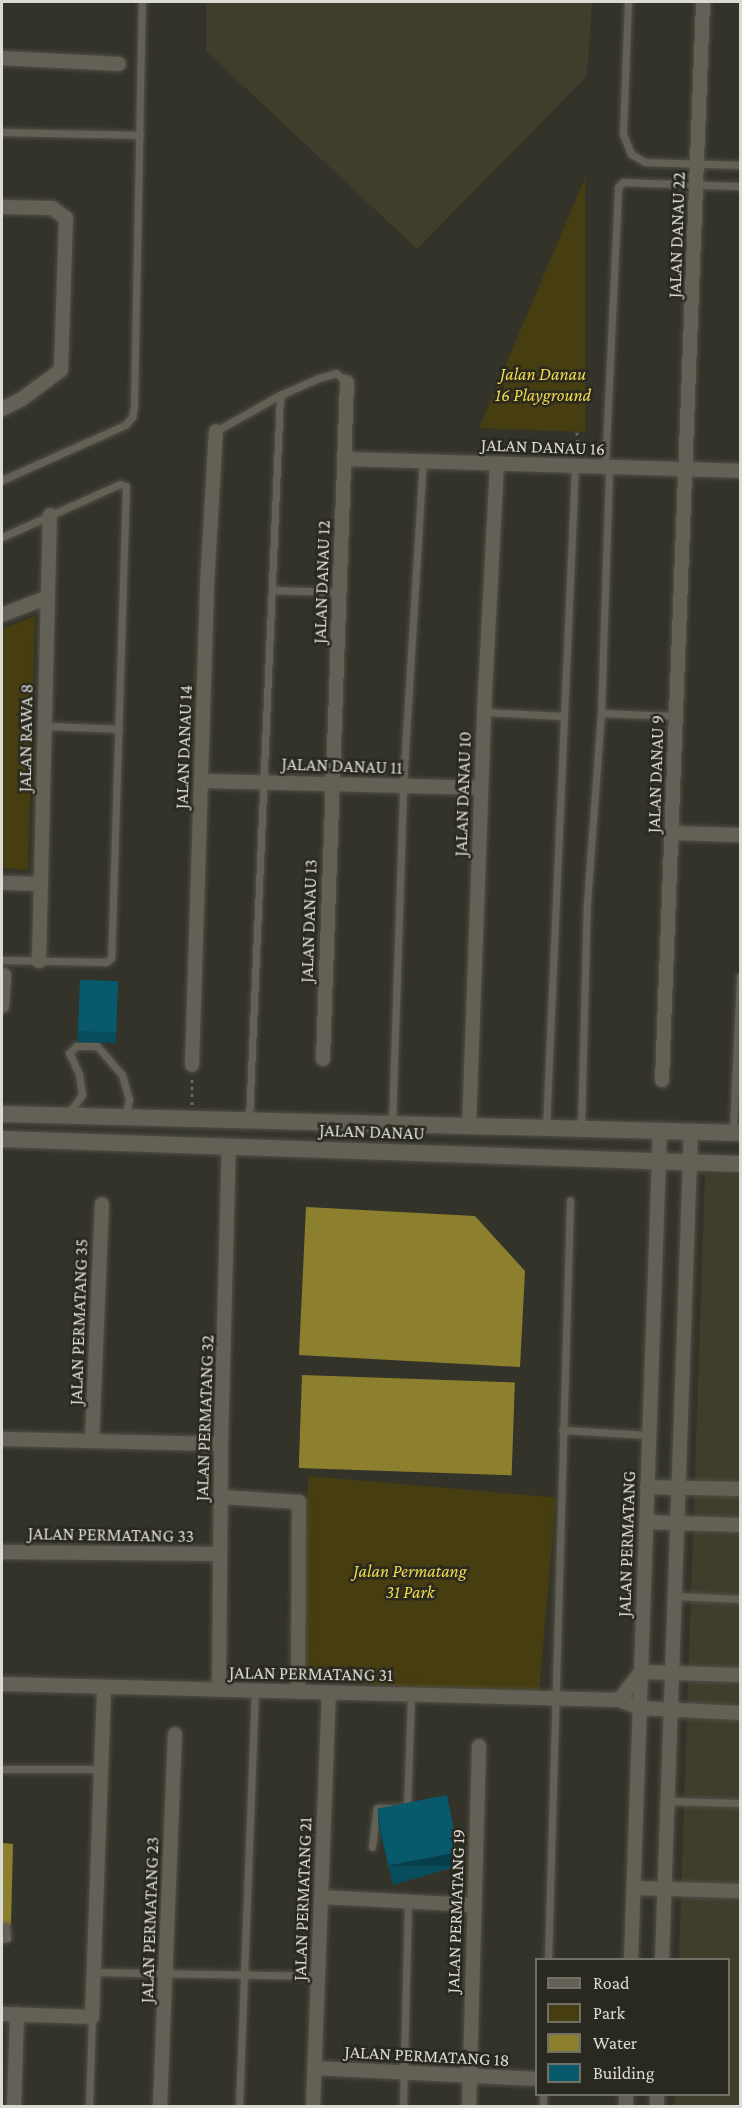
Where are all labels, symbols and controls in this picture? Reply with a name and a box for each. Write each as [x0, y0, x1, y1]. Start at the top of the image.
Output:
street label: JALAN DANAU 22 [664, 172, 690, 298]
park label: Jalan Danau 16 Playground [495, 364, 591, 406]
street label: JALAN DANAU 16 [481, 434, 605, 460]
street label: JALAN DANAU 12 [309, 520, 335, 644]
street label: JALAN RAWA 8 [14, 684, 38, 792]
street label: JALAN DANAU 14 [171, 685, 197, 809]
street label: JALAN DANAU 9 [643, 715, 669, 833]
street label: JALAN DANAU 10 [450, 731, 476, 857]
street label: JALAN DANAU 11 [281, 753, 403, 779]
street label: JALAN DANAU 13 [296, 859, 322, 983]
street label: JALAN DANAU [319, 1119, 425, 1145]
street label: JALAN PERMATANG 35 [65, 1238, 93, 1406]
street label: JALAN PERMATANG 32 [191, 1334, 219, 1502]
street label: JALAN PERMATANG [614, 1471, 640, 1617]
street label: JALAN PERMATANG 33 [28, 1523, 194, 1547]
park label: Jalan Permatang 31 Park [353, 1561, 467, 1604]
street label: JALAN PERMATANG 31 [229, 1662, 393, 1686]
street label: JALAN PERMATANG 21 [289, 1817, 317, 1981]
street label: JALAN PERMATANG 19 [442, 1828, 470, 1994]
street label: JALAN PERMATANG 23 [136, 1836, 164, 2004]
legend [535, 1958, 730, 2096]
text: Road [593, 1973, 630, 1993]
text: Park [593, 2003, 625, 2023]
text: Water [593, 2033, 637, 2053]
street label: JALAN PERMATANG 18 [344, 2041, 510, 2071]
text: Building [593, 2063, 654, 2083]

